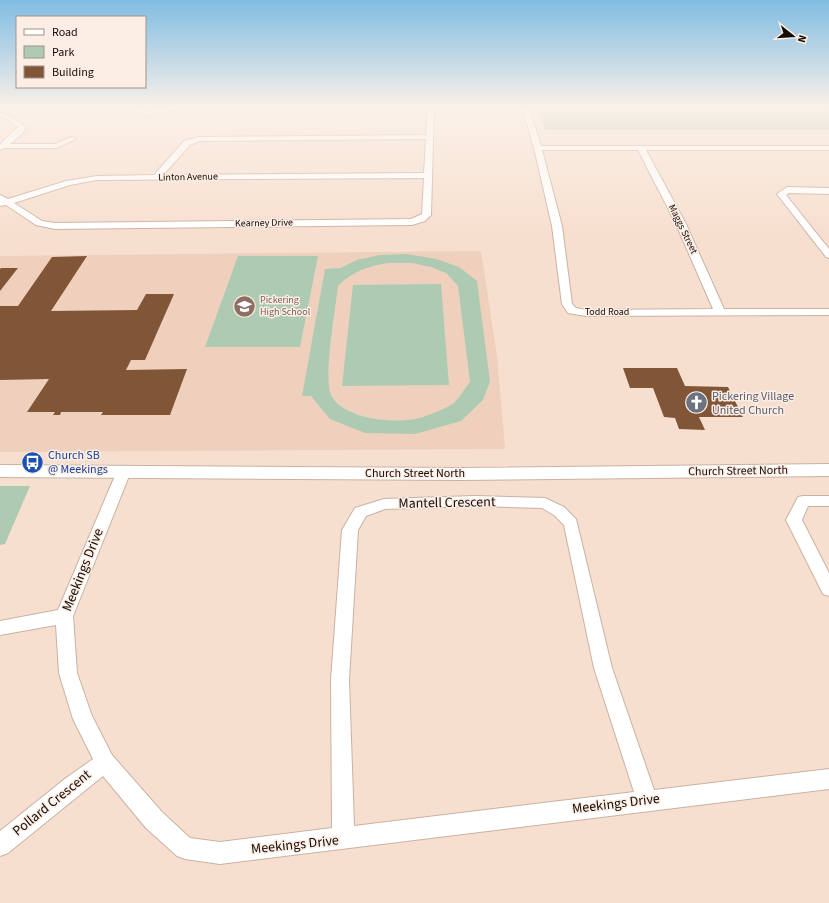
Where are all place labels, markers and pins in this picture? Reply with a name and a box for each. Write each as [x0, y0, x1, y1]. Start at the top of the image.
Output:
school or university icon: Pickering High School [232, 293, 258, 319]
place label: Pickering High School [260, 293, 311, 319]
place label: Pickering Village United Church [712, 388, 794, 419]
church icon: Pickering Village United Church [684, 390, 710, 416]
place label: Church SB @ Meekings [48, 447, 108, 478]
bus stop icon: Church SB @ Meekings [20, 449, 46, 475]

